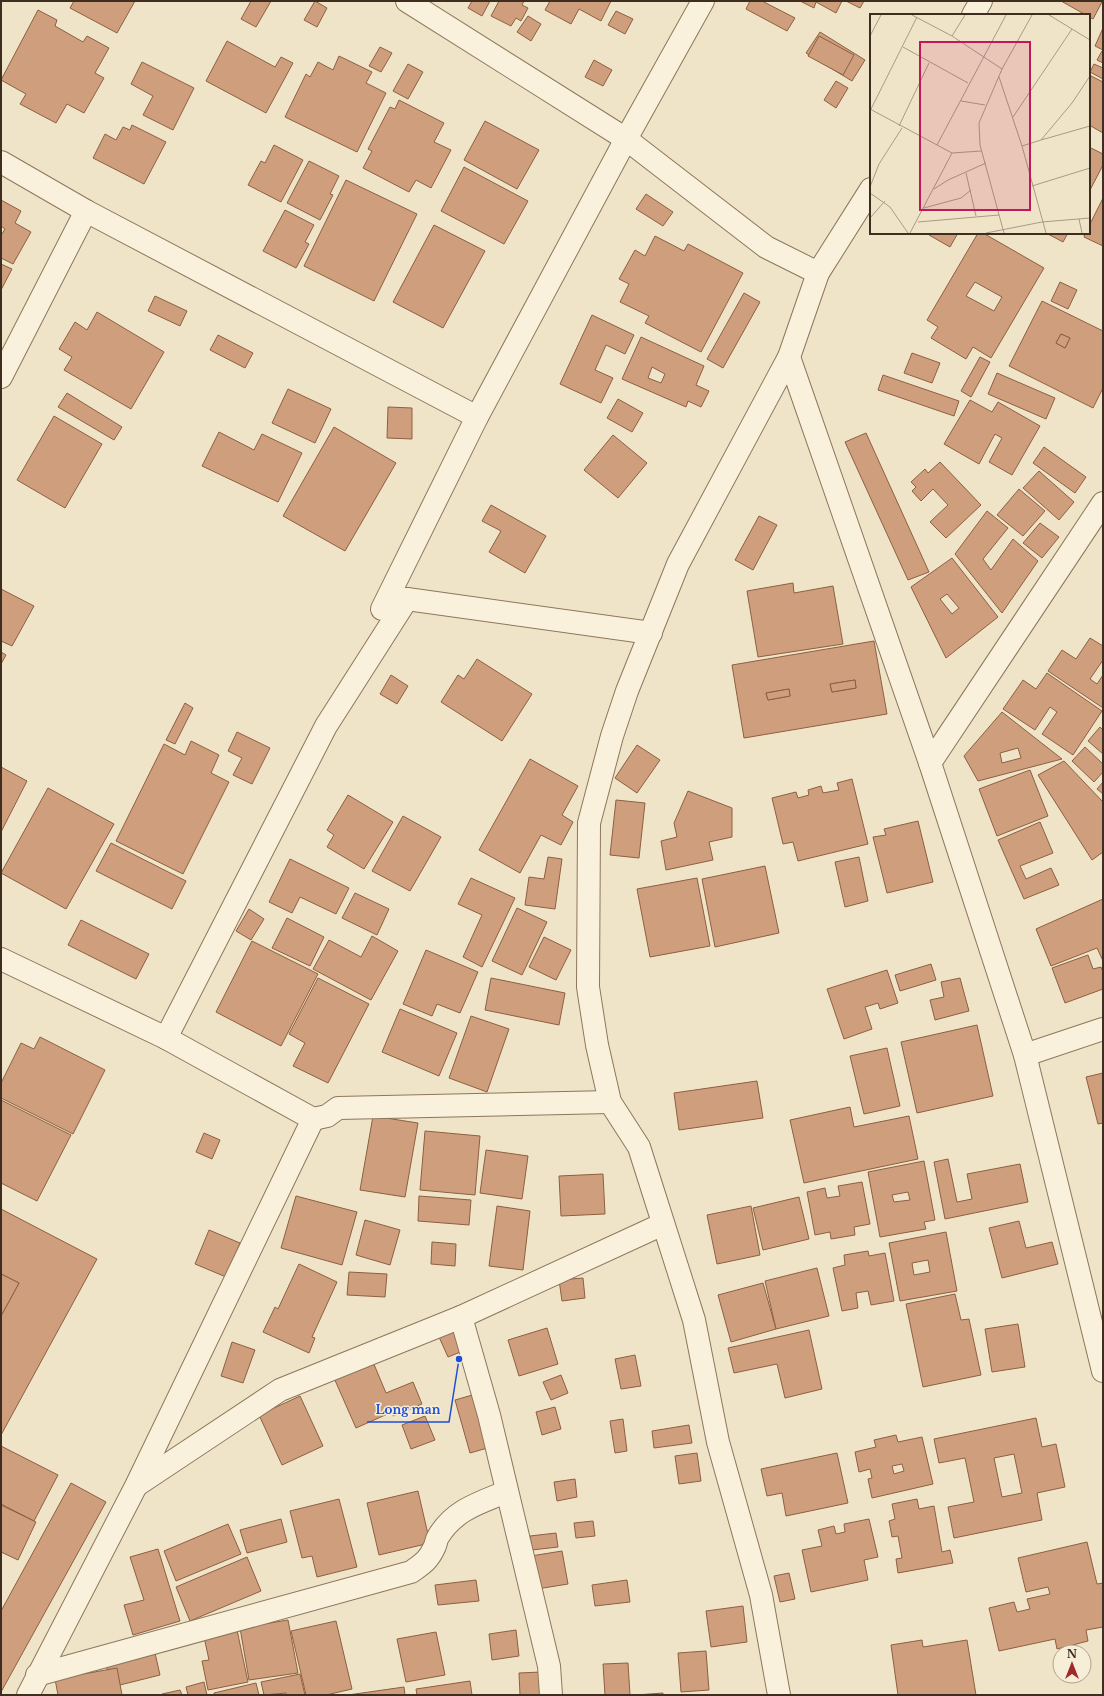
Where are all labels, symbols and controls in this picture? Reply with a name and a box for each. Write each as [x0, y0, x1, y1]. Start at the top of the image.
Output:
inset map [870, 14, 1090, 234]
callout: Long man [367, 1398, 449, 1422]
text: Long man [376, 1402, 441, 1417]
north arrow [1052, 1644, 1092, 1684]
text: N [1067, 1647, 1078, 1661]

